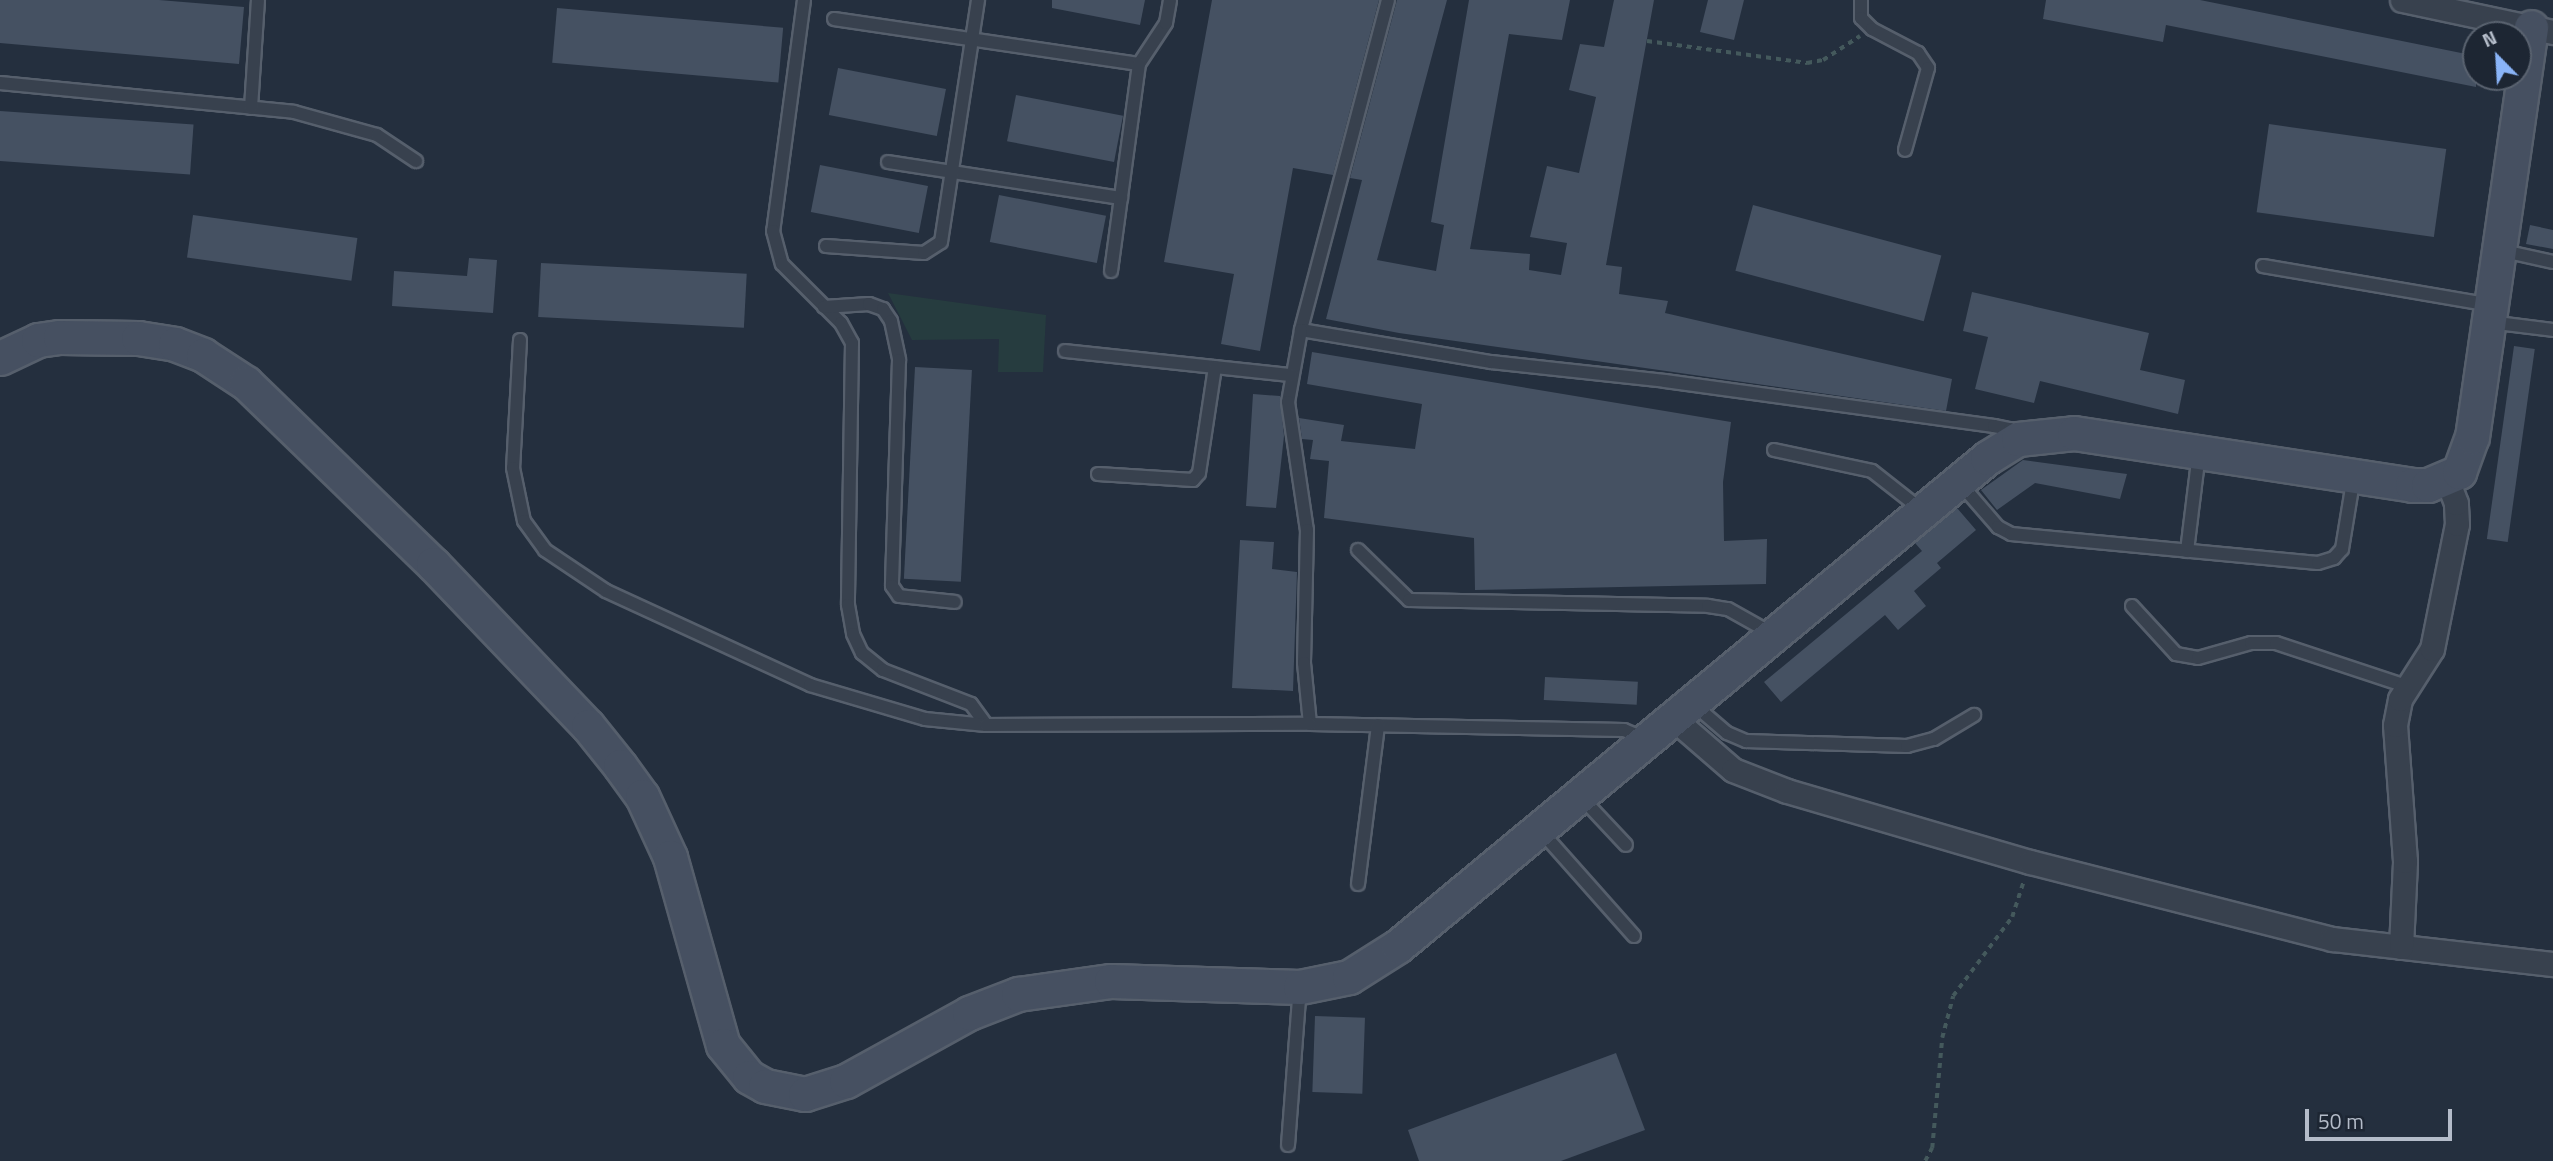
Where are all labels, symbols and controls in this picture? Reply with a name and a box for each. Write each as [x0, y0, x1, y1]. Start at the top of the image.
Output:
north arrow [2462, 21, 2532, 91]
text: N [2477, 22, 2501, 54]
scale bar [2308, 1094, 2455, 1138]
text: 50 m [2318, 1105, 2364, 1137]

